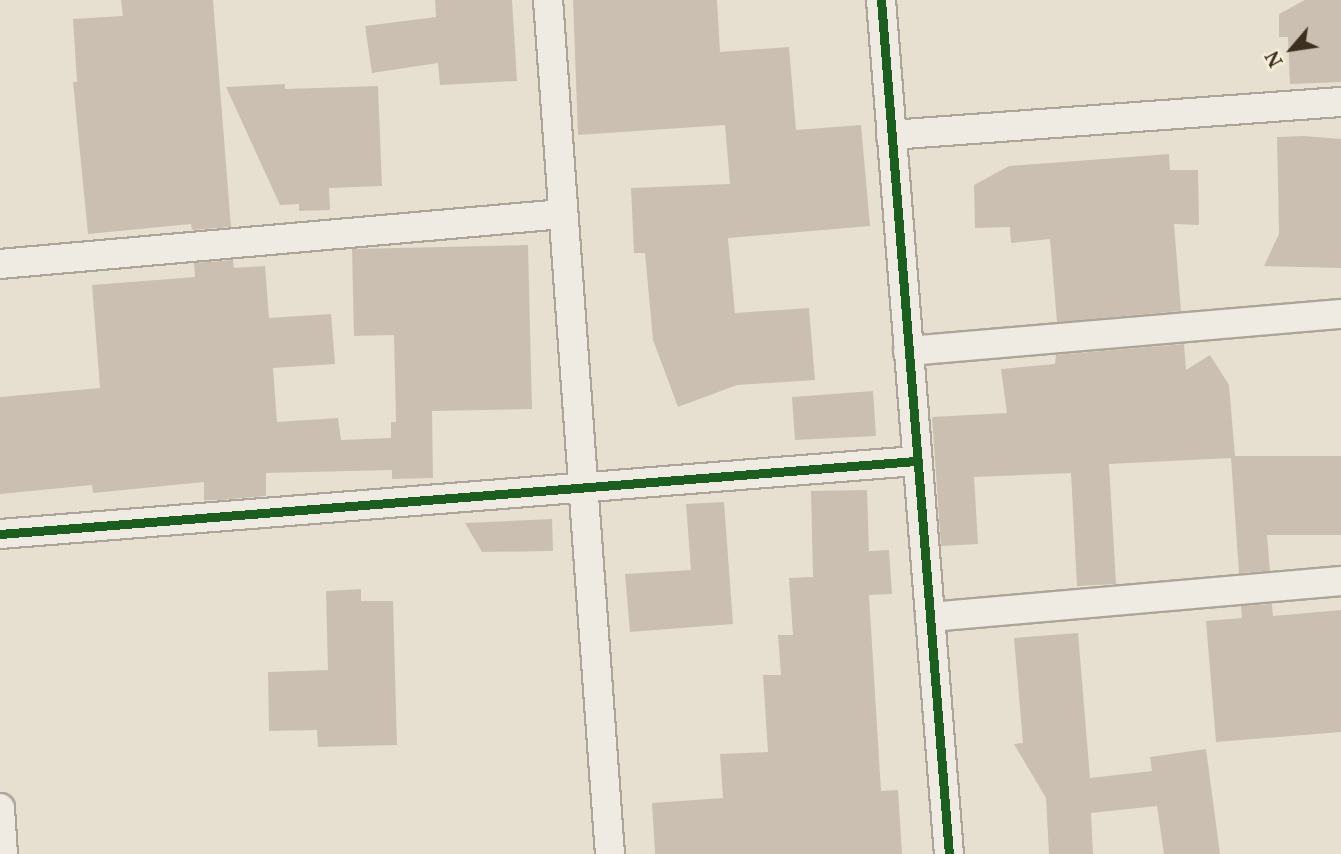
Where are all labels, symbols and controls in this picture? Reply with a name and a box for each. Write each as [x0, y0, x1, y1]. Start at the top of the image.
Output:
north arrow [1257, 14, 1327, 84]
text: N [1259, 46, 1289, 72]

